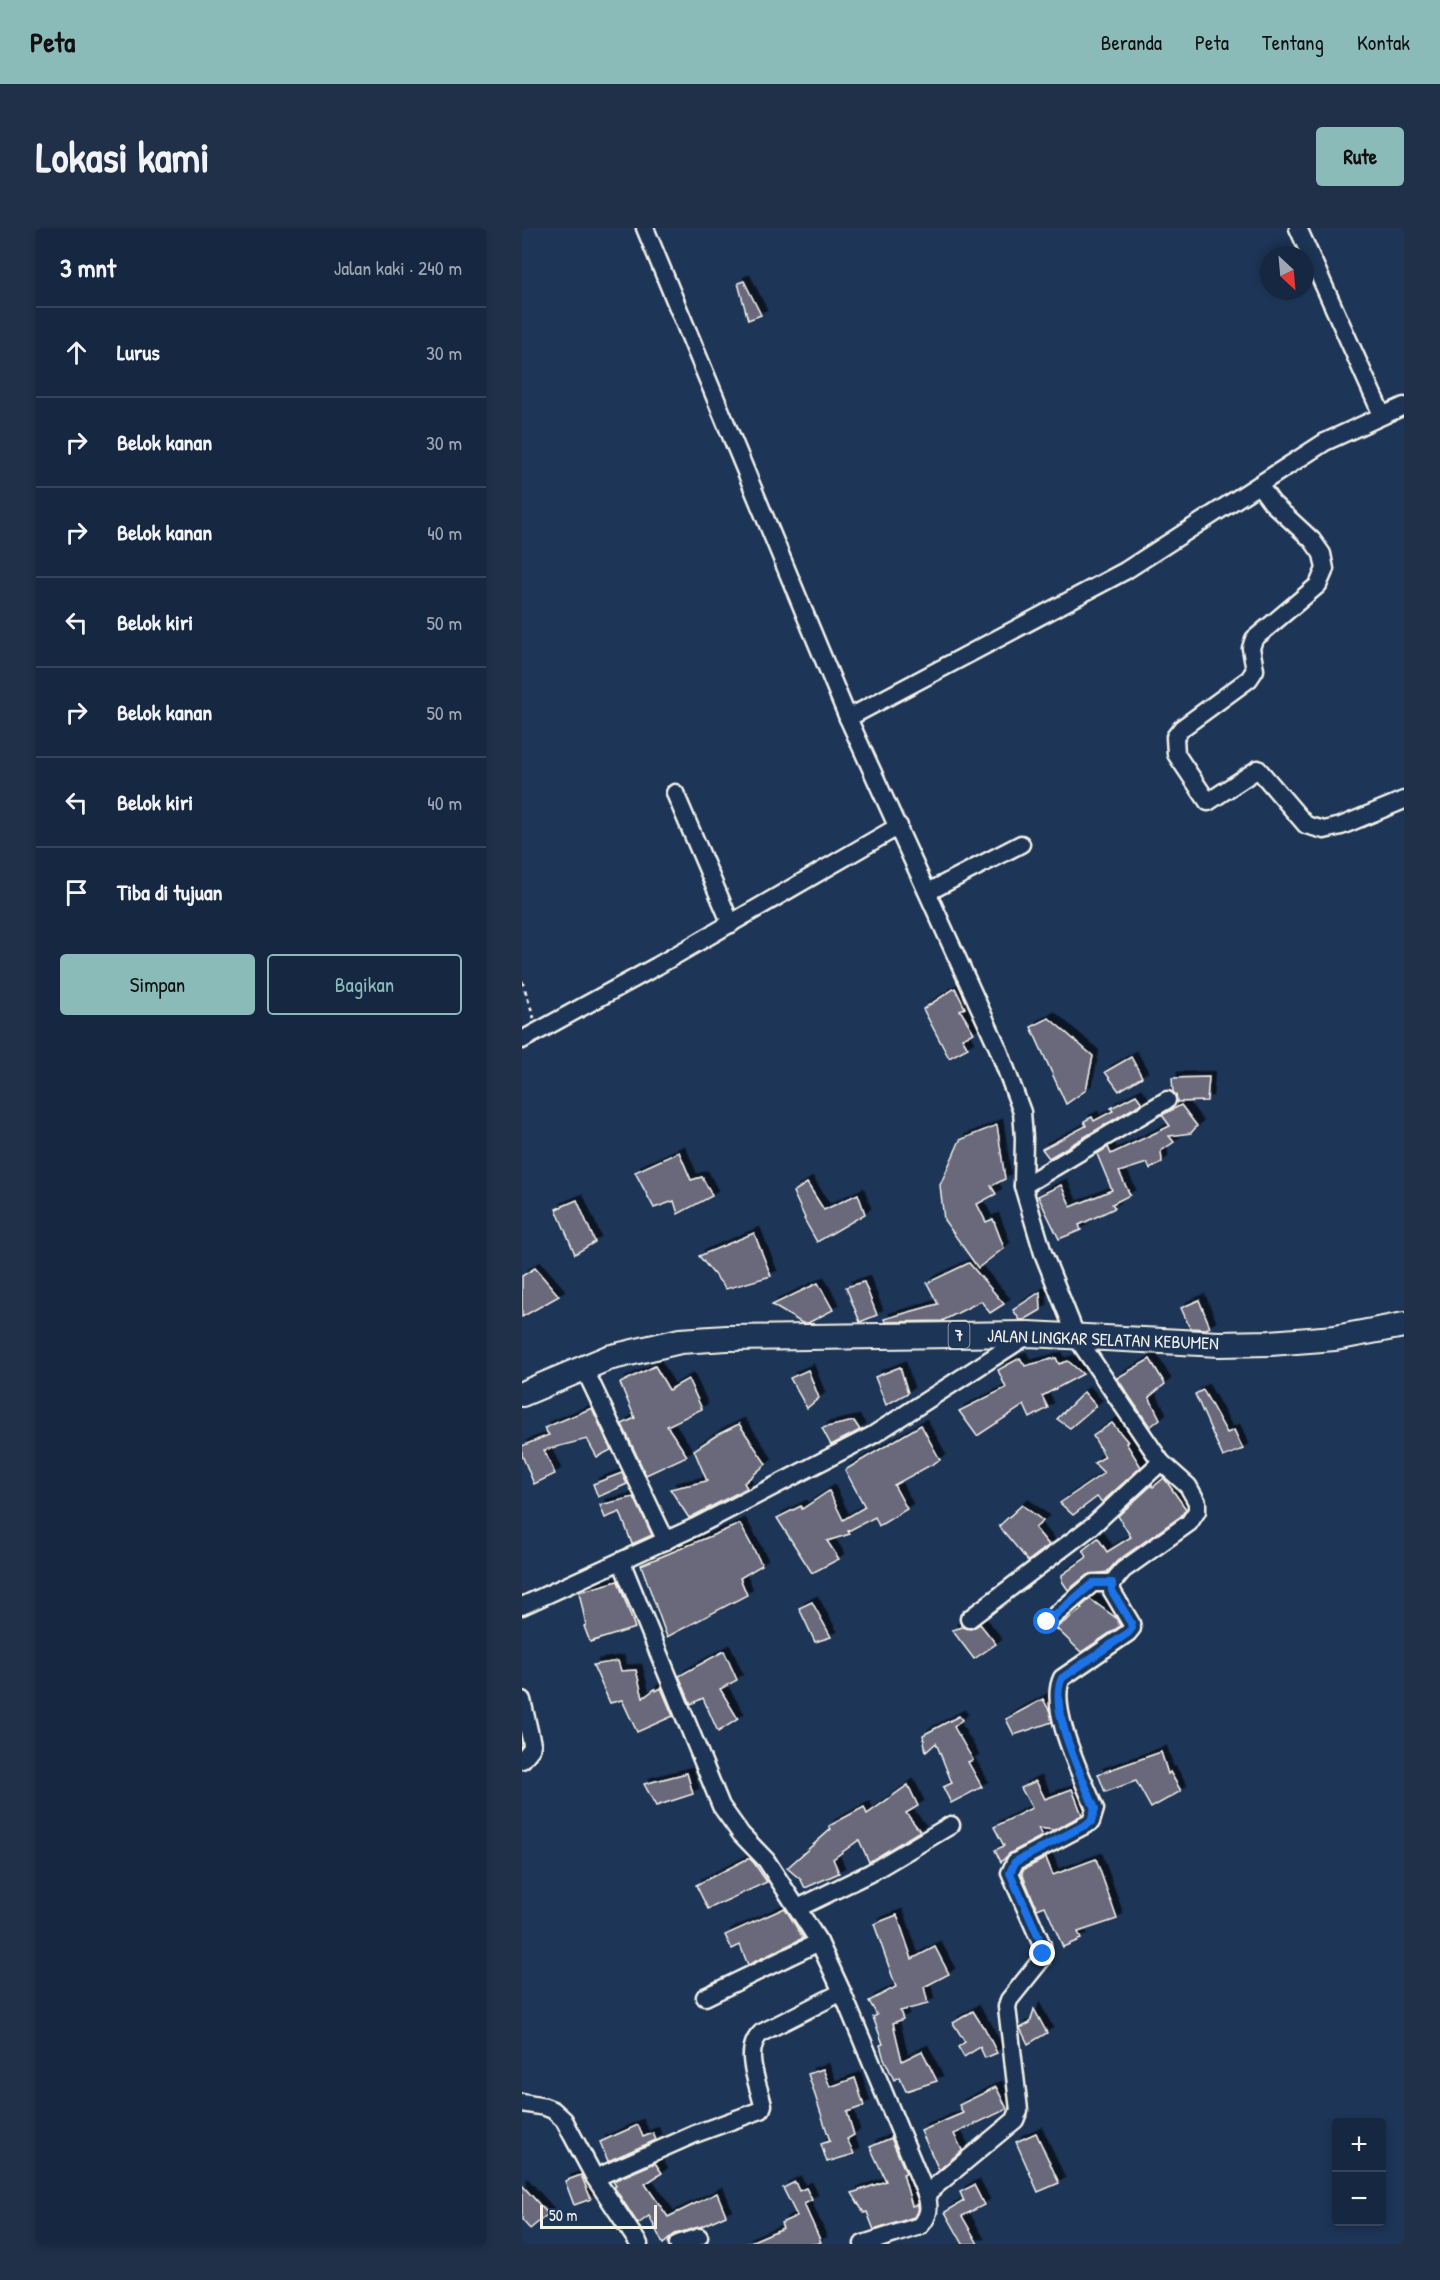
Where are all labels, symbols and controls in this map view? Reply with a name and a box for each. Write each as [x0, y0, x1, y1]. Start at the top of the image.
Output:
text: Peta [30, 23, 75, 61]
text: Beranda [1101, 28, 1162, 57]
text: Peta [1195, 28, 1229, 57]
text: Tentang [1262, 28, 1324, 57]
text: Kontak [1357, 28, 1410, 57]
button: Rute [1316, 127, 1404, 186]
text: Lokasi kami [36, 128, 210, 185]
north arrow [1260, 246, 1314, 300]
text: 3 mnt [60, 250, 116, 285]
text: Jalan kaki · 240 m [334, 254, 462, 281]
icon: ahead [60, 336, 93, 369]
text: Lurus [117, 337, 160, 367]
text: 30 m [426, 339, 462, 366]
icon: right [60, 426, 93, 459]
text: Belok kanan [117, 427, 212, 457]
text: 30 m [426, 429, 462, 456]
icon: right [60, 516, 93, 549]
text: Belok kanan [117, 517, 212, 547]
text: 40 m [427, 519, 462, 546]
icon: left [60, 606, 93, 639]
text: Belok kiri [117, 607, 193, 637]
text: 50 m [426, 609, 462, 636]
icon: right [60, 696, 93, 729]
text: Belok kanan [117, 697, 212, 727]
text: 50 m [426, 699, 462, 726]
icon: left [60, 786, 93, 819]
text: Belok kiri [117, 787, 193, 817]
text: 40 m [427, 789, 462, 816]
icon: arrive [60, 876, 93, 909]
text: Tiba di tujuan [117, 877, 222, 907]
button: Simpan [60, 954, 255, 1015]
button: Bagikan [267, 954, 462, 1015]
road number: 7 [948, 1322, 970, 1348]
street label: JALAN LINGKAR SELATAN KEBUMEN [987, 1322, 1219, 1356]
route start [1033, 1608, 1059, 1634]
route end [1029, 1940, 1055, 1966]
map controls [1332, 2118, 1386, 2226]
button: + [1332, 2118, 1386, 2172]
button: − [1332, 2172, 1386, 2226]
scale bar [540, 2202, 657, 2230]
text: 50 m [549, 2204, 578, 2226]

